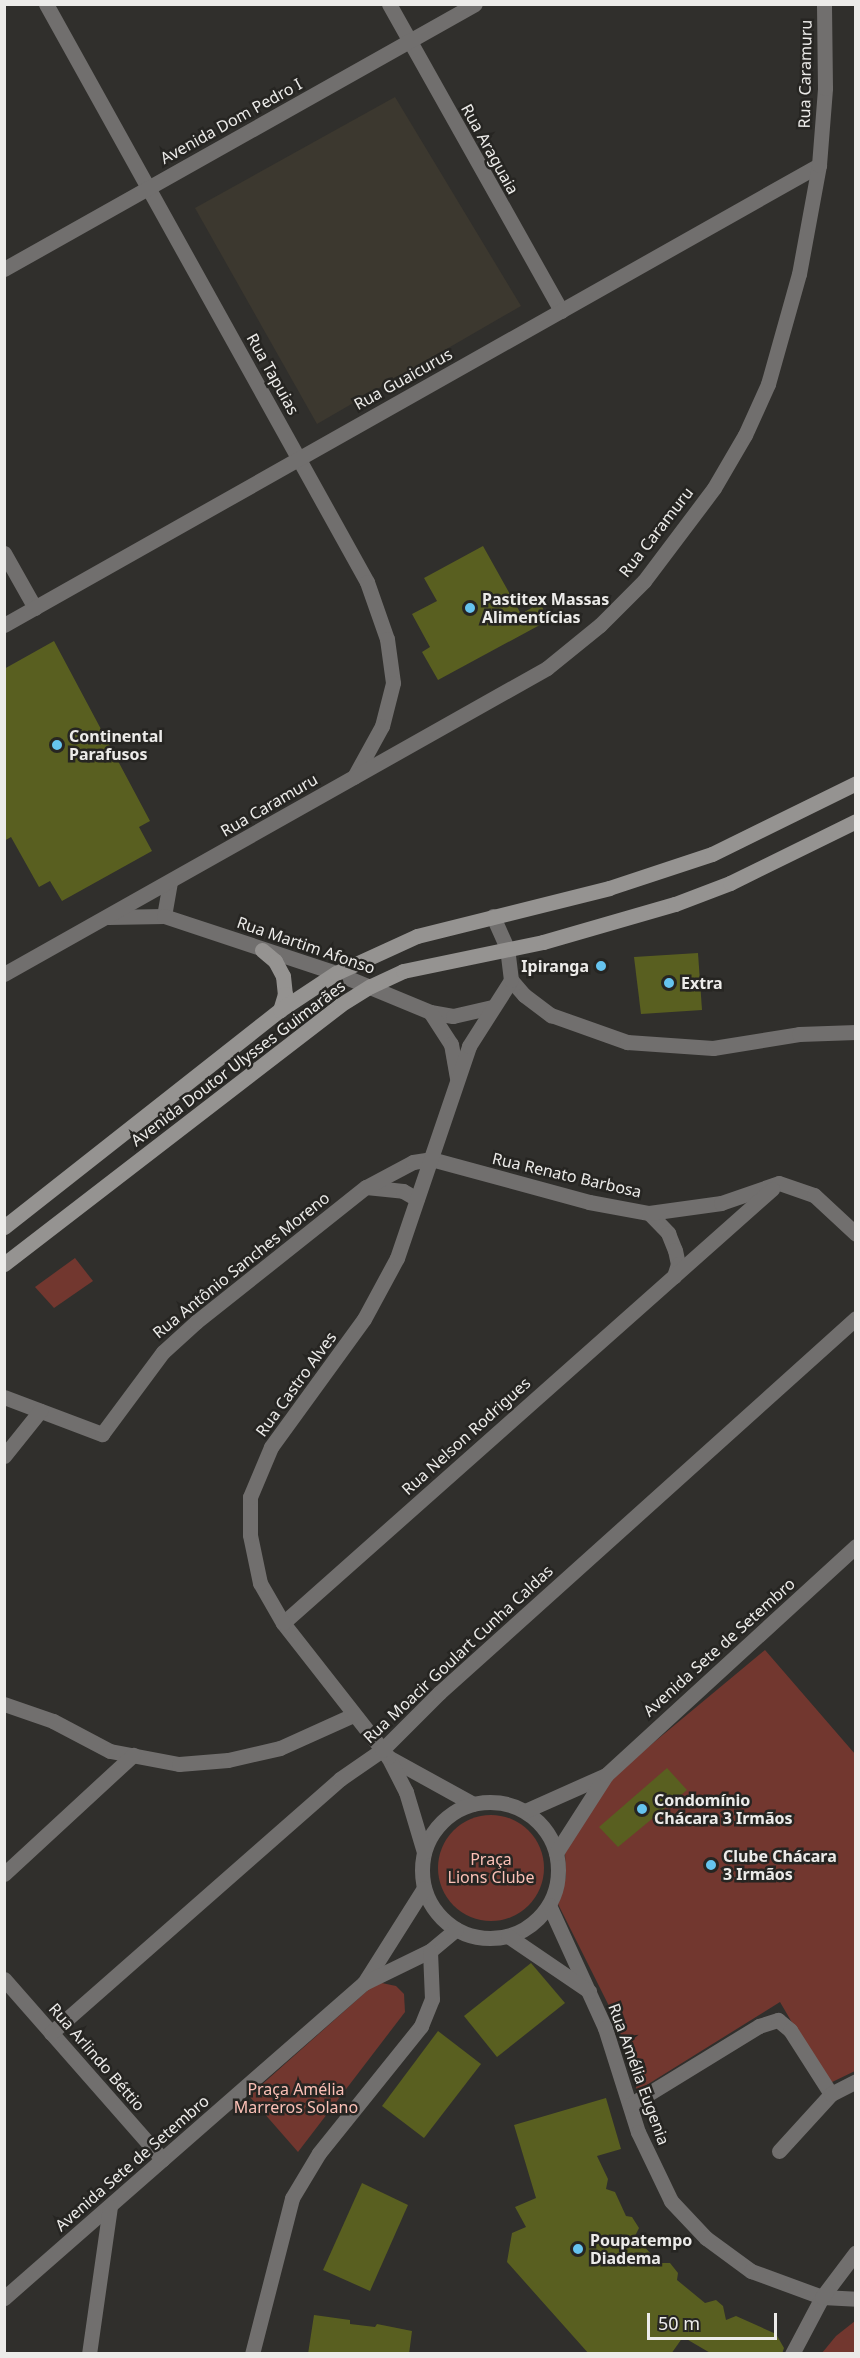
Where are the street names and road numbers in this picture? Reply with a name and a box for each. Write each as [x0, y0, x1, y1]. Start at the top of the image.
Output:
street label: Rua Caramuru [794, 20, 816, 128]
street label: Avenida Dom Pedro I [157, 74, 305, 168]
street label: Rua Araguaia [457, 100, 523, 198]
street label: Rua Tapuias [243, 330, 303, 418]
street label: Rua Guaicurus [351, 344, 455, 414]
street label: Rua Caramuru [615, 483, 697, 581]
street label: Rua Caramuru [217, 770, 321, 840]
street label: Rua Martim Afonso [234, 912, 378, 978]
street label: Avenida Doutor Ulysses Guimarães [127, 976, 349, 1150]
street label: Rua Renato Barbosa [491, 1148, 643, 1202]
street label: Rua Antônio Sanches Moreno [149, 1188, 333, 1342]
street label: Rua Castro Alves [252, 1328, 340, 1440]
street label: Rua Nelson Rodrigues [398, 1373, 534, 1499]
street label: Rua Moacir Goulart Cunha Caldas [359, 1561, 557, 1747]
street label: Avenida Sete de Setembro [639, 1574, 799, 1720]
street label: Rua Arlindo Béttio [45, 1999, 149, 2115]
street label: Rua Amélia Eugenia [604, 2001, 674, 2147]
street label: Avenida Sete de Setembro [51, 2091, 213, 2235]

